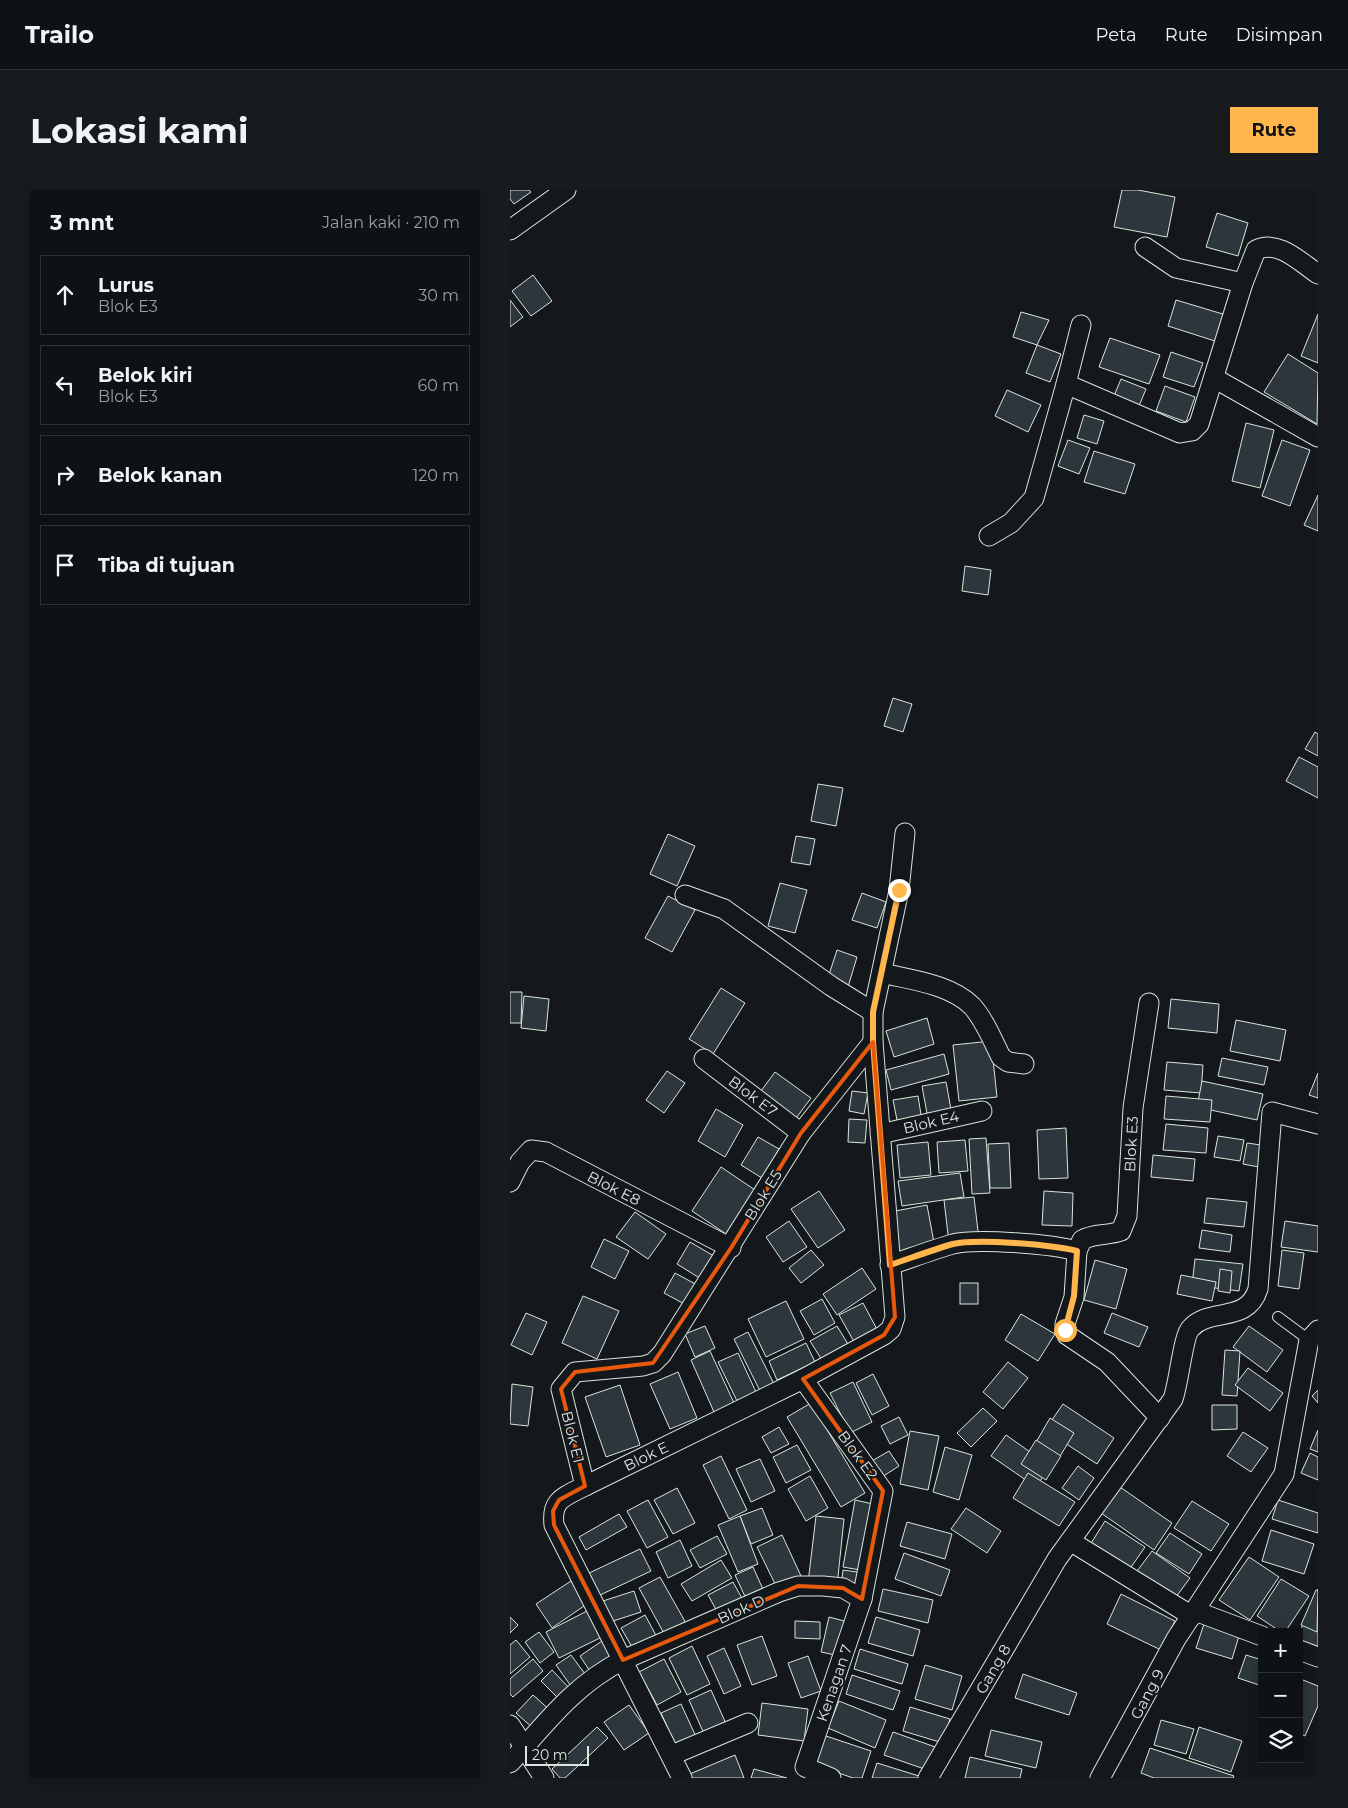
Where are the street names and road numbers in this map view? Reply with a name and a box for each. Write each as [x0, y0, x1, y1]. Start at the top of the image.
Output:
street label: Blok E7 [725, 1071, 781, 1121]
street label: Blok E4 [901, 1106, 961, 1138]
street label: Blok E3 [1120, 1116, 1142, 1172]
street label: Blok E5 [740, 1166, 786, 1224]
street label: Blok E8 [584, 1167, 644, 1209]
street label: Blok E1 [557, 1409, 589, 1465]
street label: Blok E2 [834, 1427, 882, 1483]
street label: Blok E [620, 1437, 672, 1475]
street label: Blok D [714, 1590, 768, 1628]
street label: Gang 8 [971, 1641, 1015, 1697]
street label: Kenagan 7 [812, 1642, 856, 1724]
street label: Gang 9 [1126, 1666, 1168, 1722]

